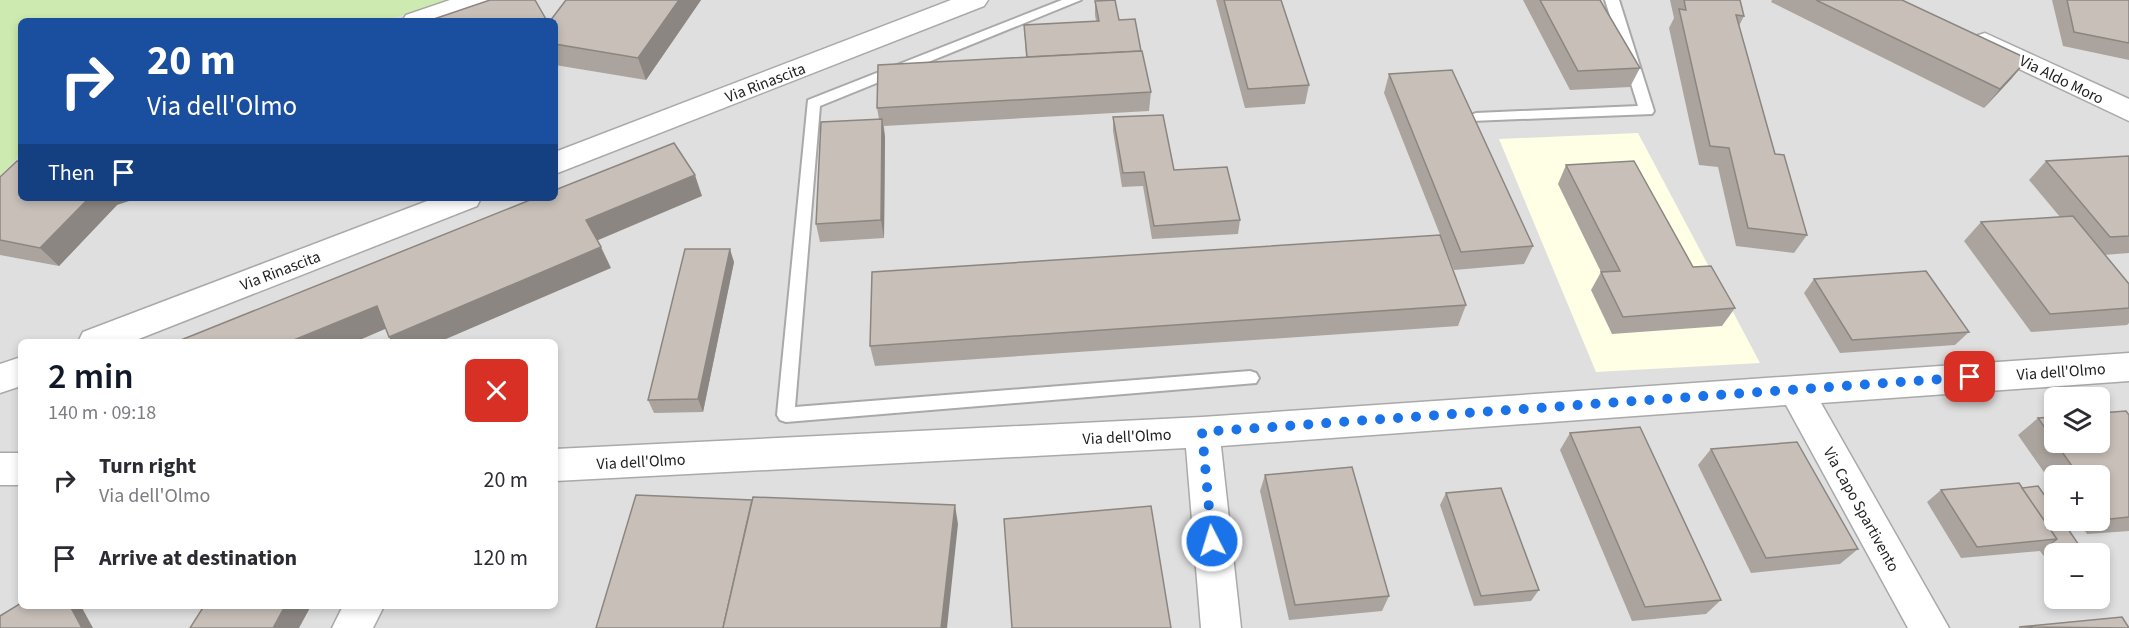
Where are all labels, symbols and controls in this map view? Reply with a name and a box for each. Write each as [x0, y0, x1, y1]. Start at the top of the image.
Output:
text: 20 m [147, 31, 236, 91]
icon: right [48, 42, 126, 120]
street label: Via Aldo Moro [2016, 50, 2107, 110]
street label: Via Rinascita [722, 58, 809, 108]
text: Via dell'Olmo [147, 87, 297, 126]
icon: arrive [107, 156, 140, 189]
text: Then [48, 157, 95, 189]
street label: Via Rinascita [237, 246, 324, 296]
text: 2 min [48, 351, 134, 402]
pin [1944, 351, 1995, 402]
street label: Via dell'Olmo [2016, 358, 2106, 386]
button: close [465, 359, 528, 422]
icon: arrive [1953, 360, 1986, 393]
map controls [2044, 387, 2110, 609]
button: layers [2044, 387, 2110, 453]
text: 140 m · 09:18 [48, 399, 156, 427]
street label: Via dell'Olmo [1082, 424, 1172, 450]
street label: Via Capo Spartivento [1818, 443, 1905, 576]
street label: Via dell'Olmo [596, 449, 686, 475]
text: Turn right [99, 450, 196, 482]
icon: right [48, 464, 81, 497]
text: 20 m [483, 464, 528, 496]
button: + [2044, 465, 2110, 531]
text: Via dell'Olmo [99, 482, 210, 510]
position arrow [1180, 509, 1244, 573]
icon: arrive [48, 542, 81, 575]
text: Arrive at destination [99, 542, 297, 574]
text: 120 m [473, 542, 528, 574]
button: − [2044, 543, 2110, 609]

